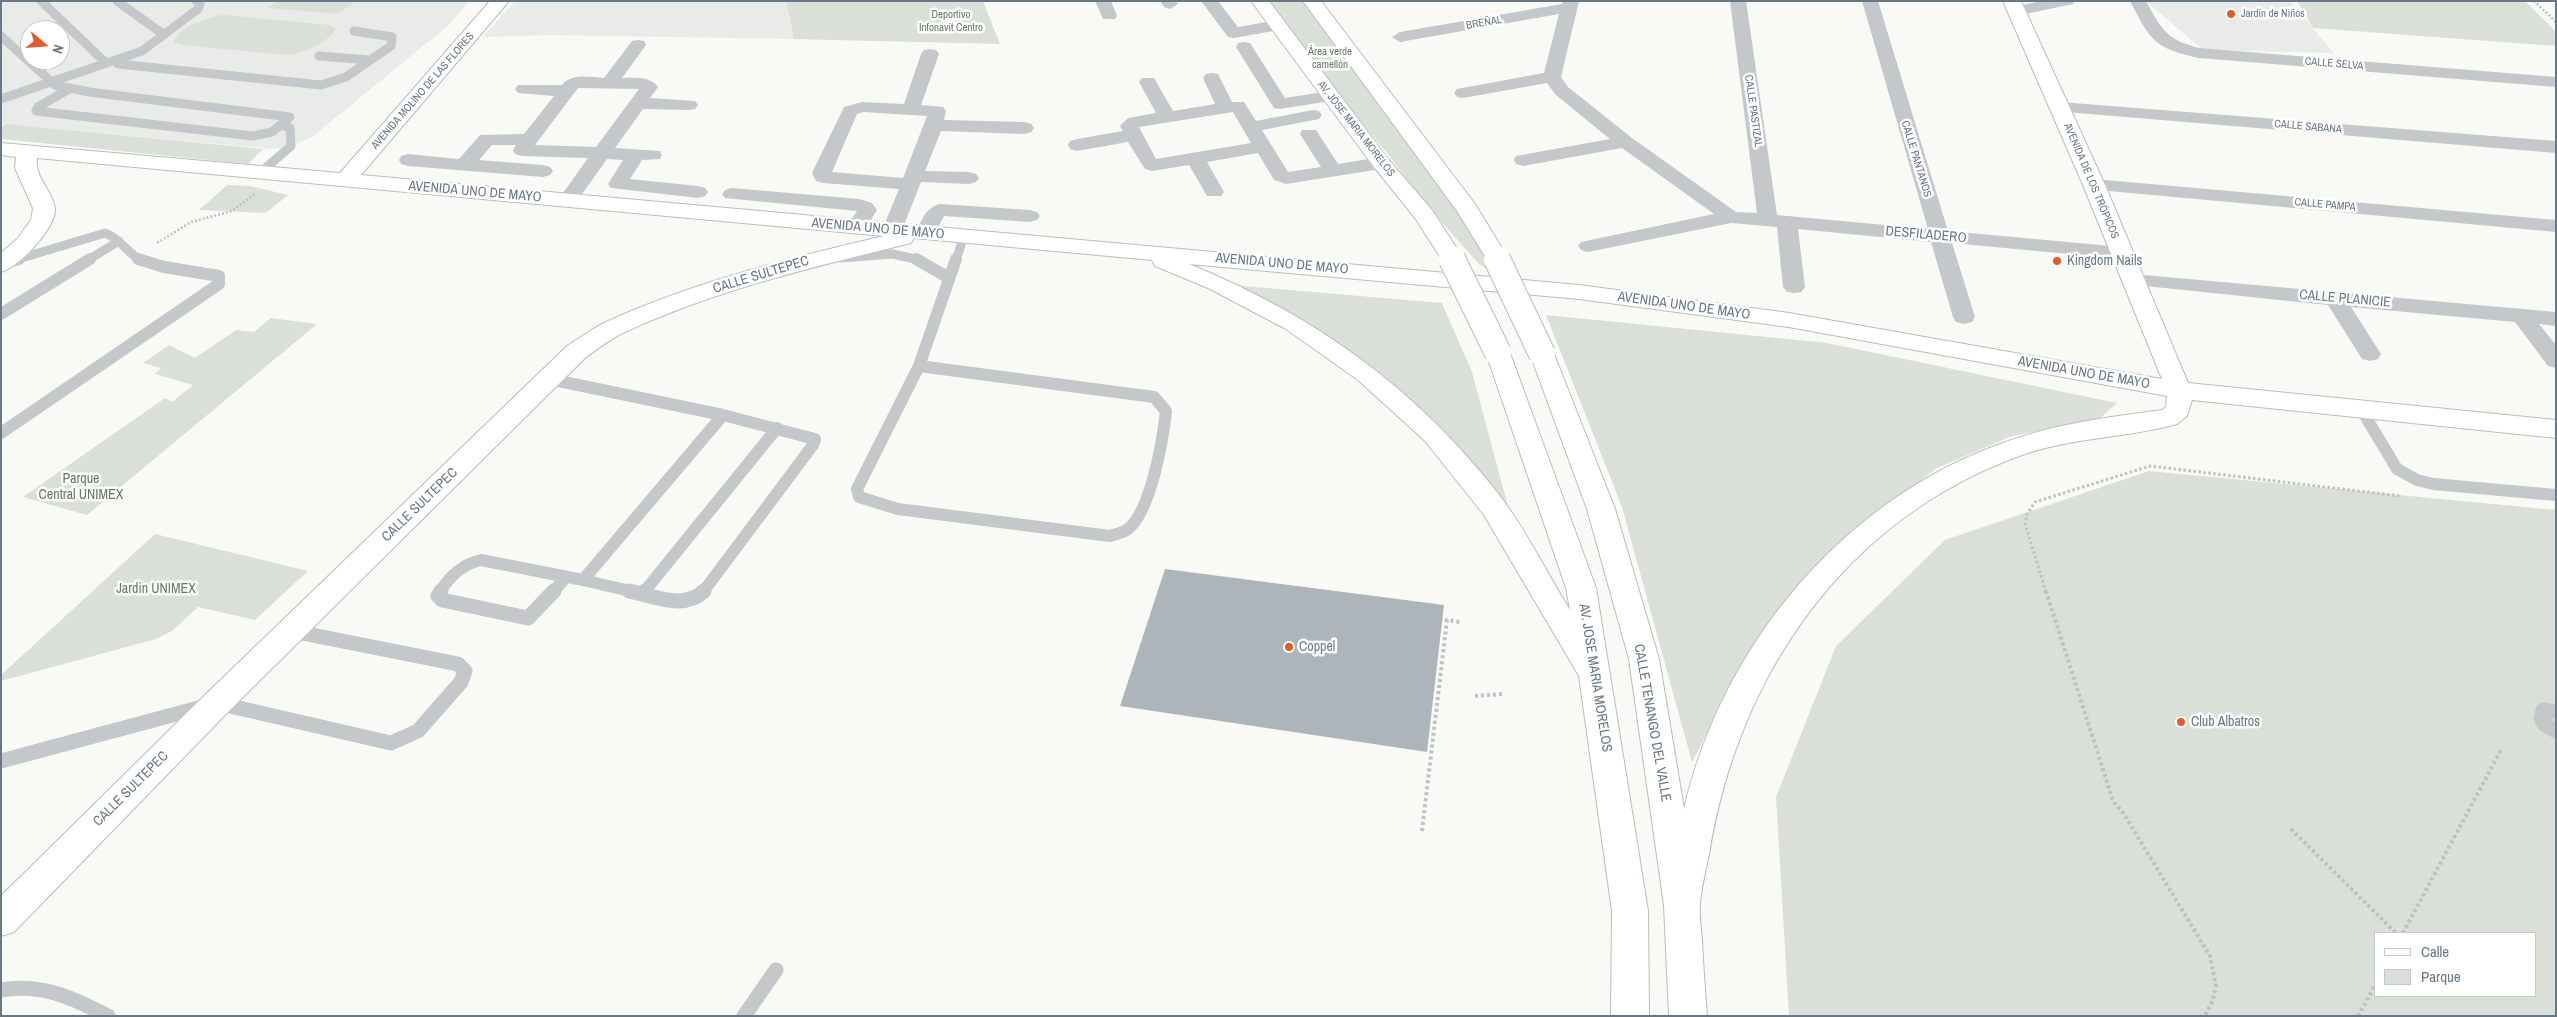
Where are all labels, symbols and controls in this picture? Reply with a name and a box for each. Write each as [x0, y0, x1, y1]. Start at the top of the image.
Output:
place label: Jardín de Niños [2241, 7, 2305, 21]
park label: Deportivo Infonavit Centro [919, 8, 983, 34]
marker: Jardín de Niños [2225, 8, 2237, 20]
street label: BREÑAL [1465, 13, 1503, 33]
north arrow [20, 20, 70, 70]
street label: AVENIDA MOLINO DE LAS FLORES [369, 30, 477, 152]
text: N [48, 43, 68, 56]
park label: Área verde camellón [1308, 45, 1352, 71]
street label: CALLE SELVA [2304, 55, 2364, 73]
street label: CALLE PASTIZAL [1741, 74, 1765, 148]
street label: AV. JOSE MARIA MORELOS [1315, 79, 1397, 179]
street label: CALLE SABANA [2274, 117, 2342, 137]
street label: CALLE PANTANOS [1898, 119, 1934, 199]
street label: AVENIDA DE LOS TRÓPICOS [2061, 121, 2121, 241]
street label: AVENIDA UNO DE MAYO [408, 178, 542, 206]
street label: CALLE PAMPA [2294, 196, 2356, 214]
street label: AVENIDA UNO DE MAYO [811, 215, 945, 243]
street label: DESFILADERO [1885, 223, 1967, 247]
street label: AVENIDA UNO DE MAYO [1215, 250, 1349, 278]
street label: CALLE SULTEPEC [711, 252, 811, 298]
place label: Kingdom Nails [2067, 253, 2142, 269]
marker: Kingdom Nails [2051, 255, 2063, 267]
street label: CALLE PLANICIE [2299, 287, 2391, 311]
street label: AVENIDA UNO DE MAYO [1617, 288, 1751, 324]
street label: AVENIDA UNO DE MAYO [2017, 353, 2151, 393]
street label: CALLE SULTEPEC [378, 464, 462, 546]
park label: Parque Central UNIMEX [39, 471, 123, 504]
park label: Jardin UNIMEX [116, 581, 196, 597]
street label: AV. JOSE MARIA MORELOS [1575, 603, 1615, 753]
place label: Coppel [1299, 639, 1335, 655]
marker: Coppel [1283, 641, 1295, 653]
street label: CALLE TENANGO DEL VALLE [1630, 643, 1674, 803]
place label: Club Albatros [2191, 714, 2260, 730]
marker: Club Albatros [2175, 716, 2187, 728]
street label: CALLE SULTEPEC [90, 748, 172, 830]
legend [2374, 932, 2537, 997]
text: Calle [2421, 941, 2449, 962]
text: Parque [2421, 966, 2461, 987]

